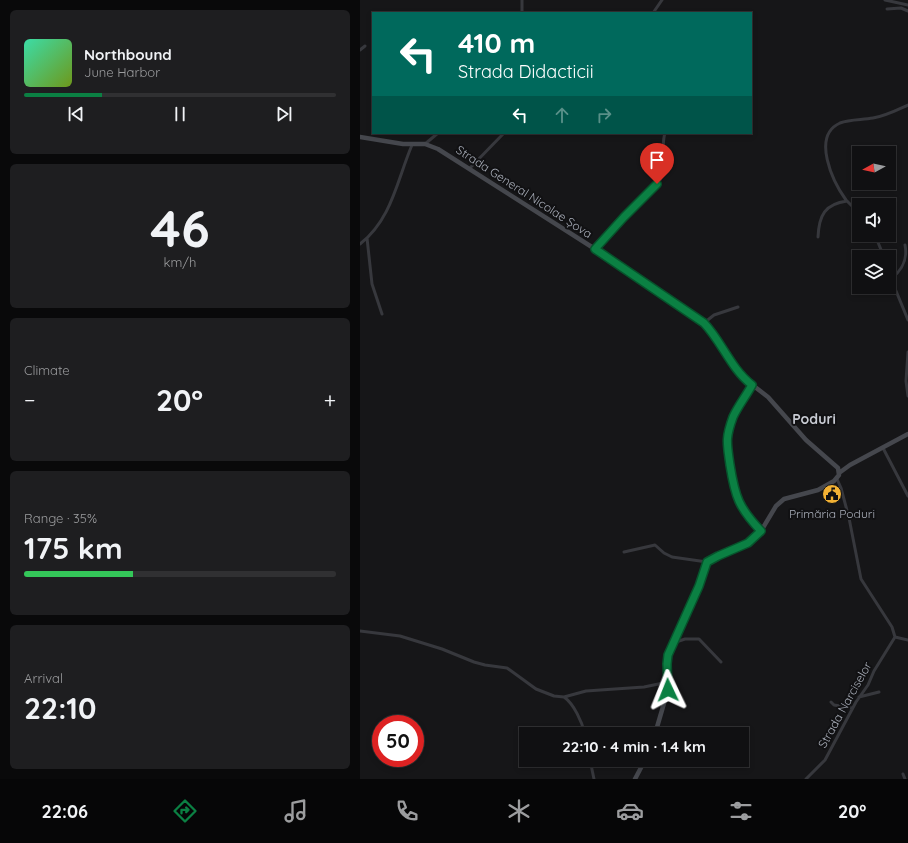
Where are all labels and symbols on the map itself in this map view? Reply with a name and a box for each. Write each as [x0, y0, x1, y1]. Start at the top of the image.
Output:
street label: Strada General Nicolae Șova [453, 142, 595, 241]
pin [640, 143, 674, 184]
north arrow [852, 146, 896, 190]
district label: Poduri [792, 410, 836, 428]
public building icon: Primăria Poduri [821, 483, 843, 505]
place label: Primăria Poduri [789, 506, 875, 521]
street label: Strada Narciselor [815, 659, 875, 751]
position arrow [647, 669, 689, 711]
speed limit sign: 50 [372, 715, 424, 767]

